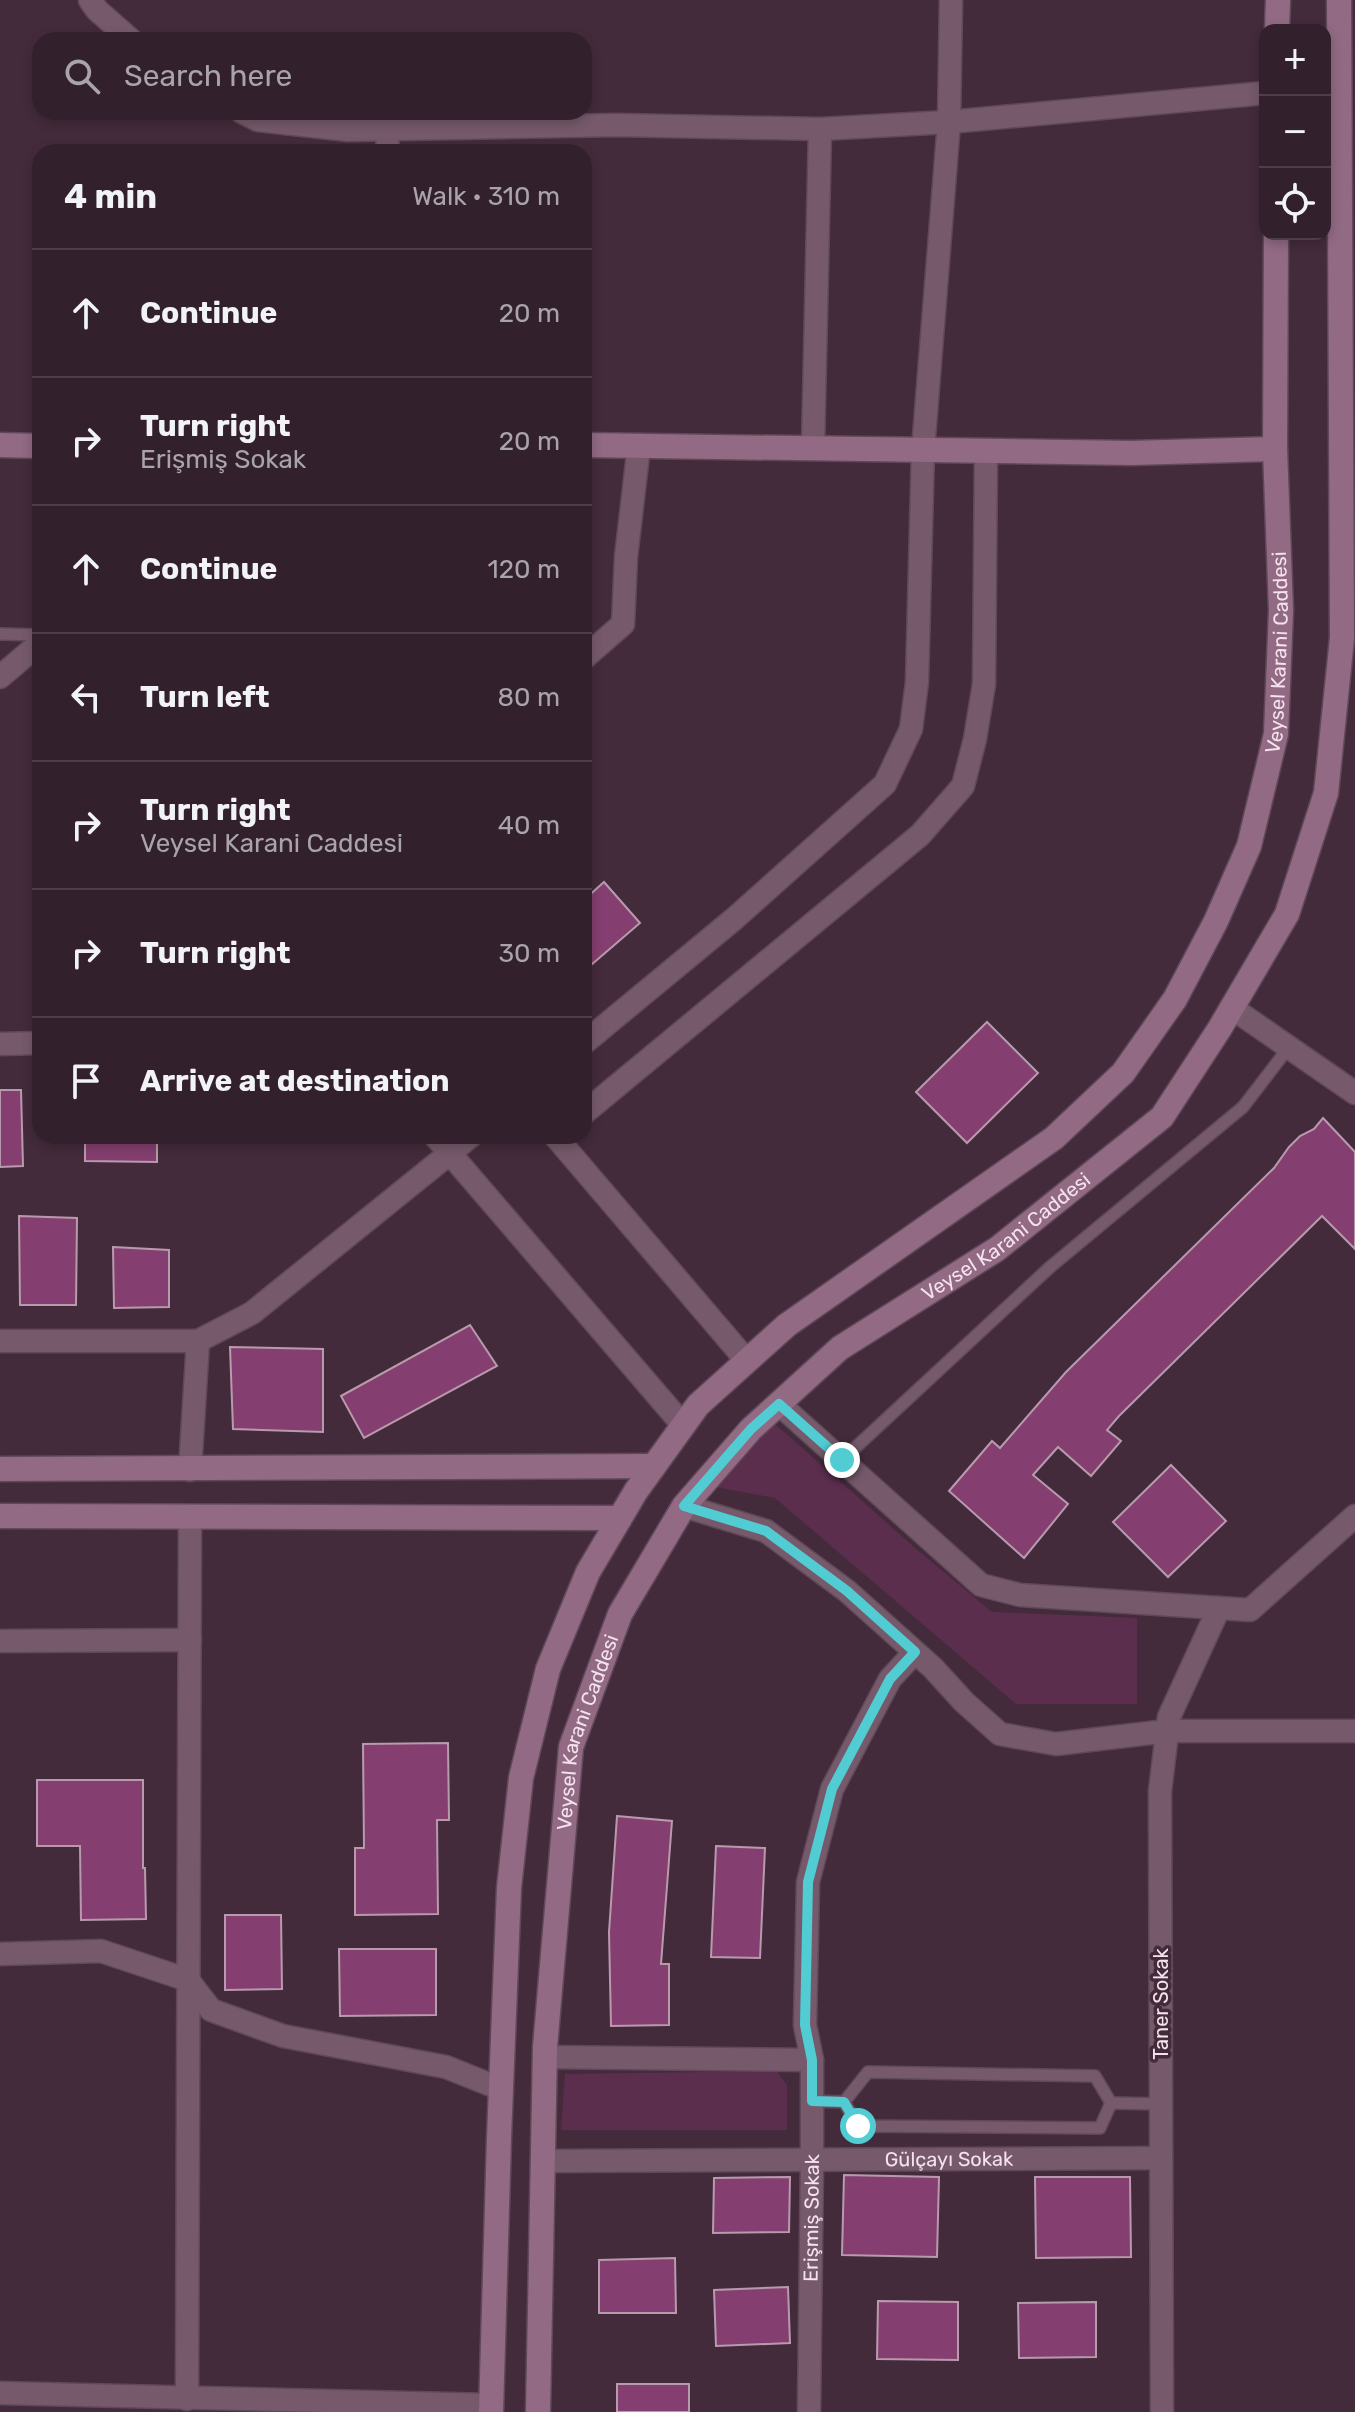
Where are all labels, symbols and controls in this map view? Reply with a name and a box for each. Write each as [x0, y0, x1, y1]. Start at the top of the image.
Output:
map controls [1259, 24, 1331, 240]
button: + [1259, 24, 1331, 96]
search box [32, 32, 592, 120]
icon: search [60, 54, 104, 98]
text: Search here [124, 58, 292, 94]
button: − [1259, 96, 1331, 168]
button: locate [1259, 168, 1331, 240]
text: 4 min [64, 176, 157, 217]
text: Walk · 310 m [412, 181, 560, 212]
icon: ahead [64, 291, 108, 335]
text: Continue [140, 295, 277, 331]
text: 20 m [499, 298, 560, 329]
text: Turn right [140, 408, 291, 444]
icon: right [64, 419, 108, 463]
text: 20 m [499, 426, 560, 457]
text: Erişmiş Sokak [140, 444, 306, 475]
icon: ahead [64, 547, 108, 591]
text: Continue [140, 551, 277, 587]
street label: Veysel Karani Caddesi [1260, 551, 1293, 756]
text: 120 m [488, 554, 560, 585]
icon: left [64, 675, 108, 719]
text: Turn left [140, 679, 270, 715]
text: 80 m [497, 682, 560, 713]
text: Turn right [140, 792, 291, 828]
icon: right [64, 803, 108, 847]
text: 40 m [498, 810, 560, 841]
text: Veysel Karani Caddesi [140, 828, 403, 859]
icon: right [64, 931, 108, 975]
text: Turn right [140, 935, 291, 971]
text: 30 m [498, 938, 560, 969]
icon: arrive [64, 1059, 108, 1103]
text: Arrive at destination [140, 1063, 450, 1099]
street label: Veysel Karani Caddesi [917, 1167, 1095, 1305]
route end [824, 1442, 860, 1478]
street label: Veysel Karani Caddesi [552, 1631, 623, 1831]
street label: Taner Sokak [1149, 1948, 1173, 2060]
route start [840, 2108, 876, 2144]
street label: Gülçayı Sokak [885, 2147, 1014, 2171]
street label: Erişmiş Sokak [799, 2153, 824, 2282]

